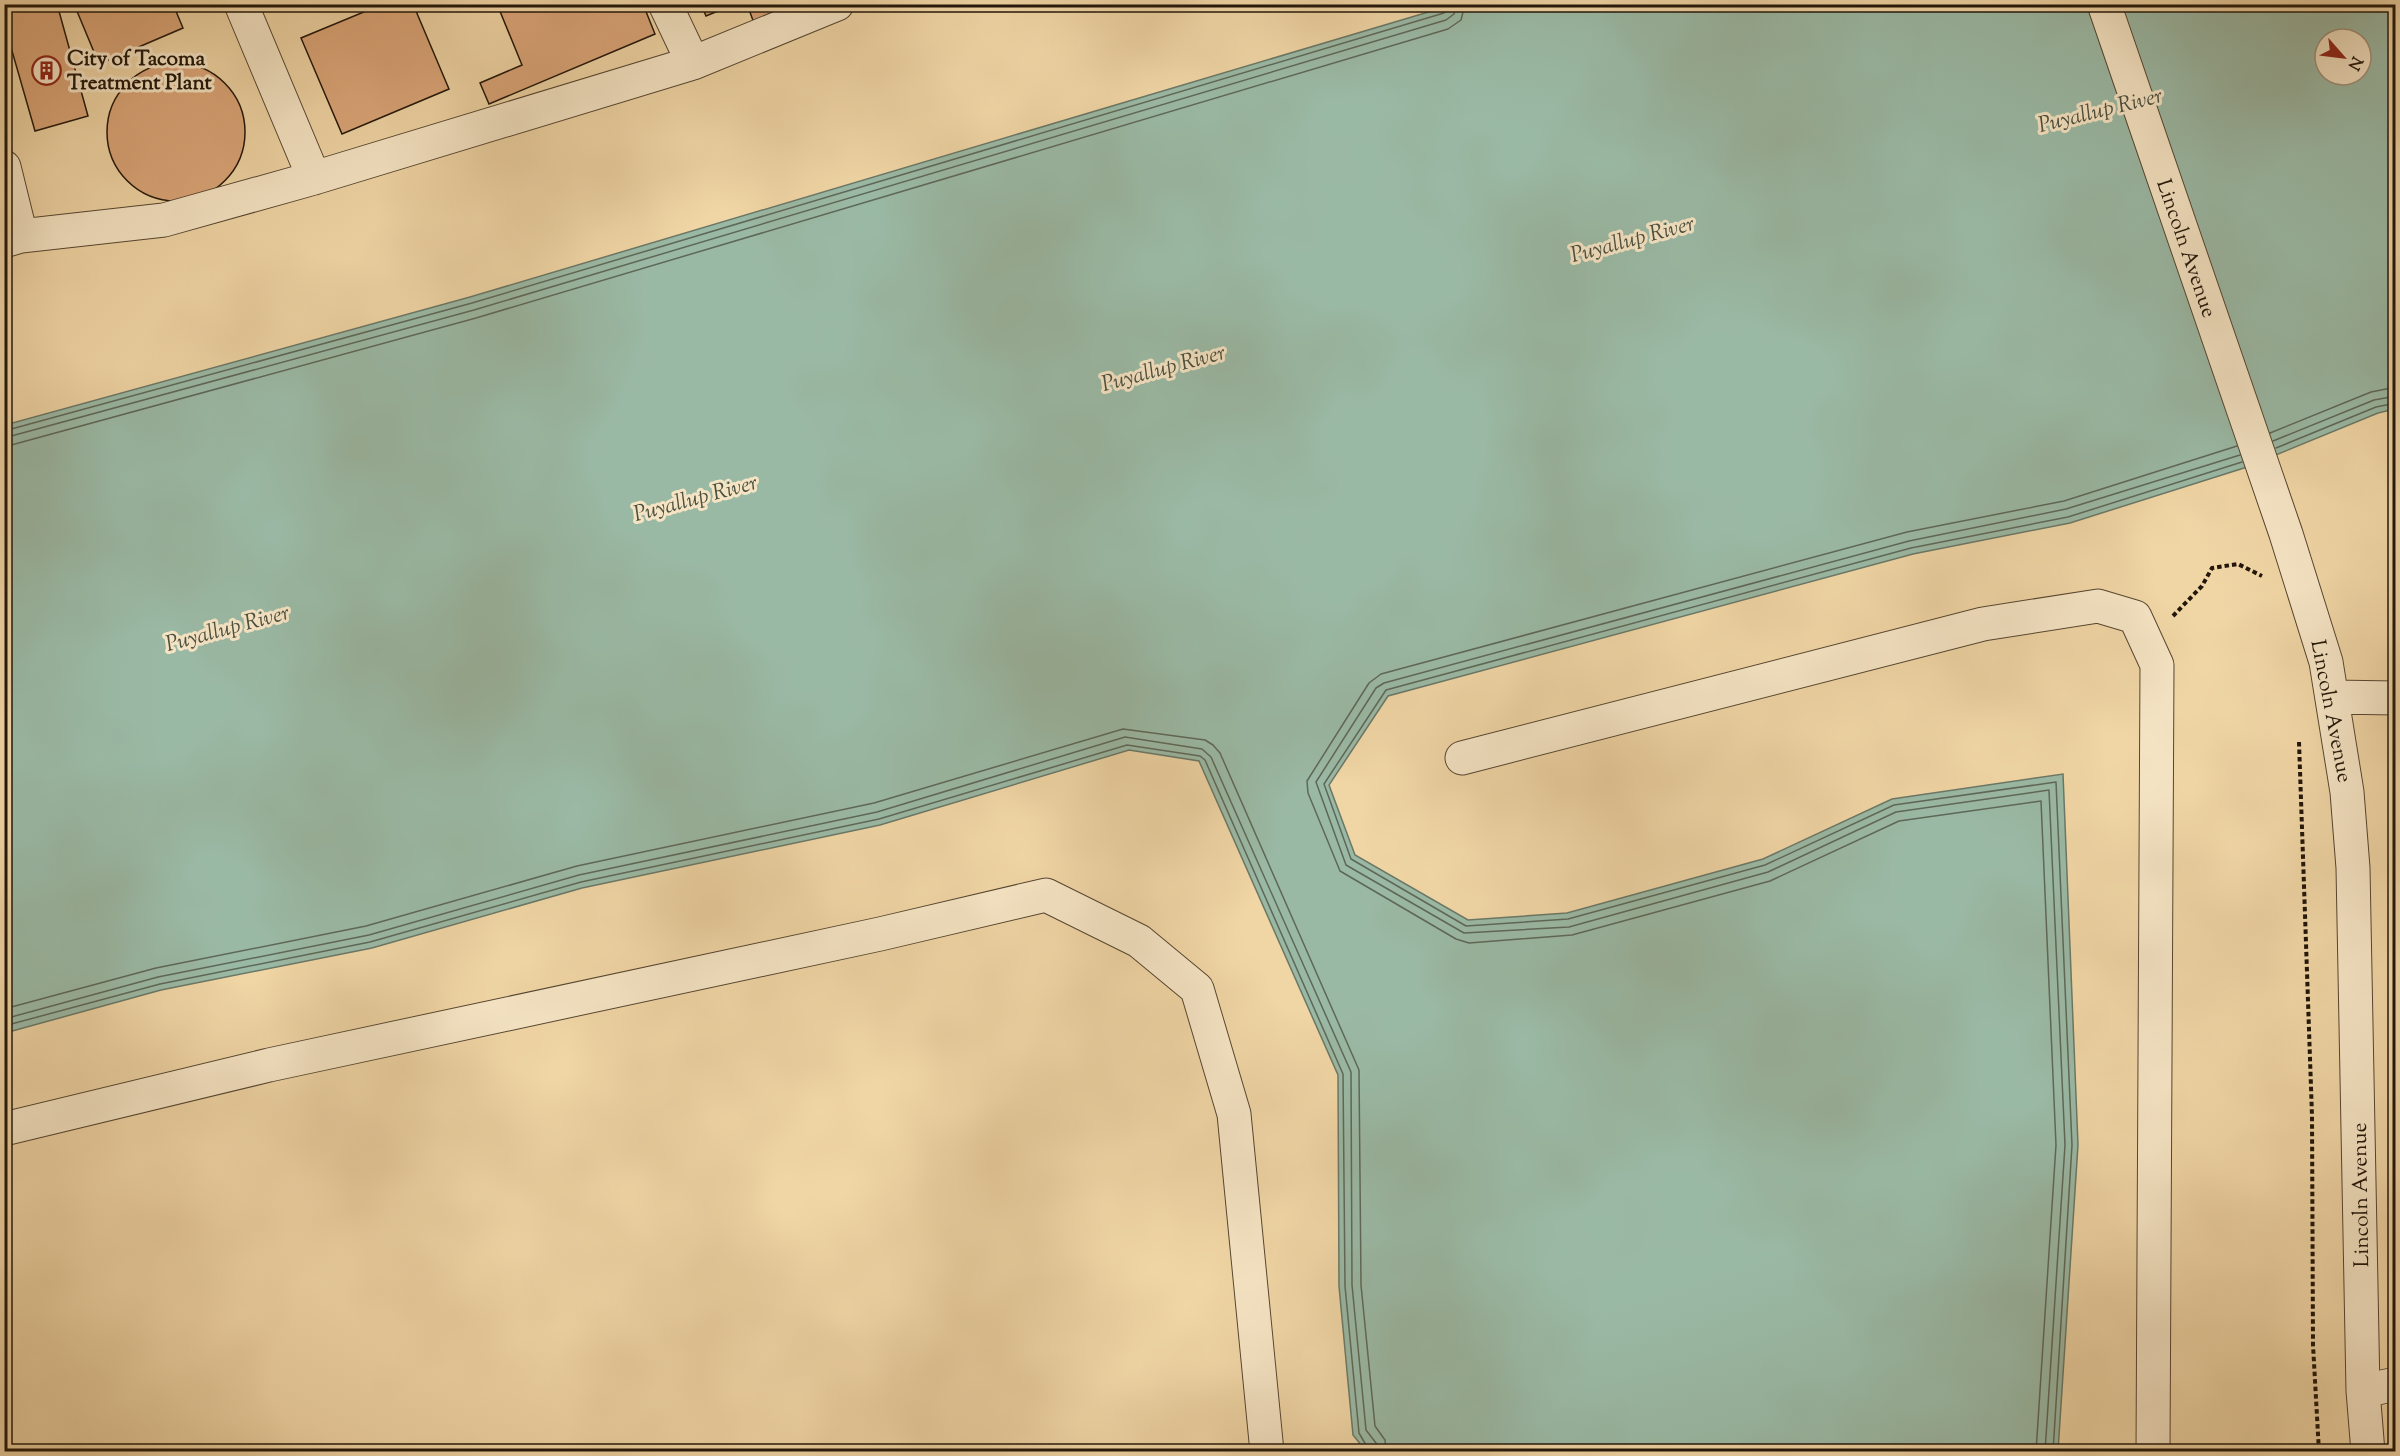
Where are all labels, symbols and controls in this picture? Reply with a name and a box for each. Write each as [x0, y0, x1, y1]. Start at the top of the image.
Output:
north arrow [2313, 27, 2373, 87]
place label: City of Tacoma Treatment Plant [67, 45, 213, 99]
text: N [2341, 52, 2367, 74]
building icon: City of Tacoma Treatment Plant [30, 54, 62, 86]
water label: Puyallup River [2035, 81, 2167, 143]
street label: Lincoln Avenue [2147, 175, 2223, 322]
water label: Puyallup River [1567, 209, 1699, 273]
water label: Puyallup River [1098, 338, 1230, 402]
water label: Puyallup River [630, 468, 762, 532]
water label: Puyallup River [162, 598, 294, 662]
street label: Lincoln Avenue [2302, 638, 2359, 785]
street label: Lincoln Avenue [2346, 1122, 2378, 1268]

